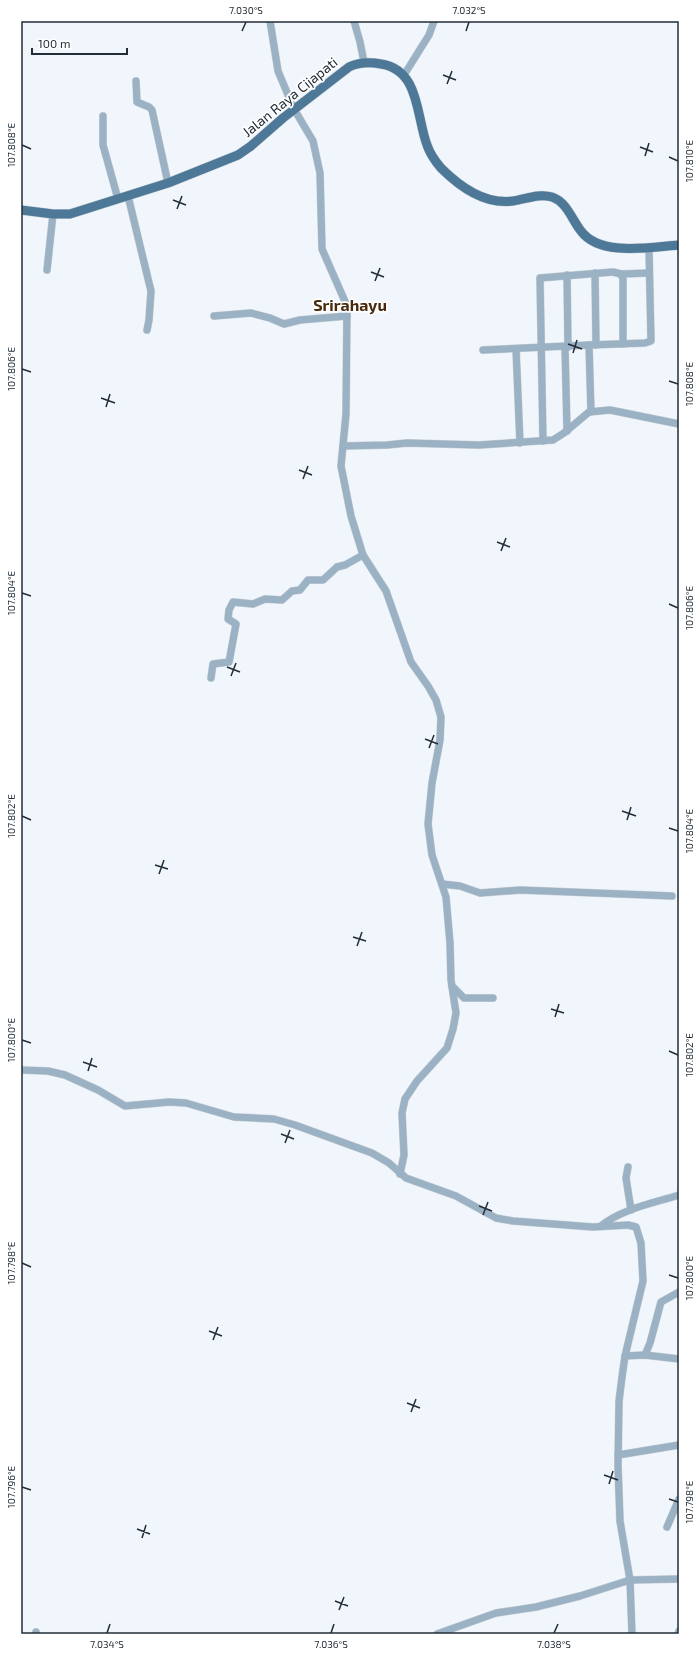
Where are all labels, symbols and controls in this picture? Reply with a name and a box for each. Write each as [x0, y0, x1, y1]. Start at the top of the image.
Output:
text: 7.030°S [229, 4, 263, 16]
text: 7.032°S [452, 4, 486, 16]
scale bar [32, 30, 127, 56]
text: 100 m [38, 36, 70, 50]
street label: Jalan Raya Cijapati [239, 53, 341, 140]
text: 107.808°E [5, 122, 17, 167]
text: 107.810°E [683, 139, 695, 182]
district label: Srirahayu [313, 295, 387, 315]
text: 107.806°E [5, 347, 17, 391]
text: 107.808°E [683, 361, 695, 406]
text: 107.804°E [5, 570, 17, 615]
text: 107.806°E [683, 586, 695, 630]
text: 107.802°E [5, 794, 17, 838]
text: 107.804°E [683, 808, 695, 853]
text: 107.800°E [5, 1017, 17, 1062]
text: 107.802°E [683, 1033, 695, 1077]
text: 107.798°E [5, 1241, 17, 1284]
text: 107.800°E [683, 1255, 695, 1300]
text: 107.796°E [5, 1465, 17, 1508]
text: 107.798°E [683, 1480, 695, 1523]
text: 7.034°S [90, 1638, 124, 1650]
text: 7.036°S [314, 1638, 348, 1650]
text: 7.038°S [537, 1638, 571, 1650]

